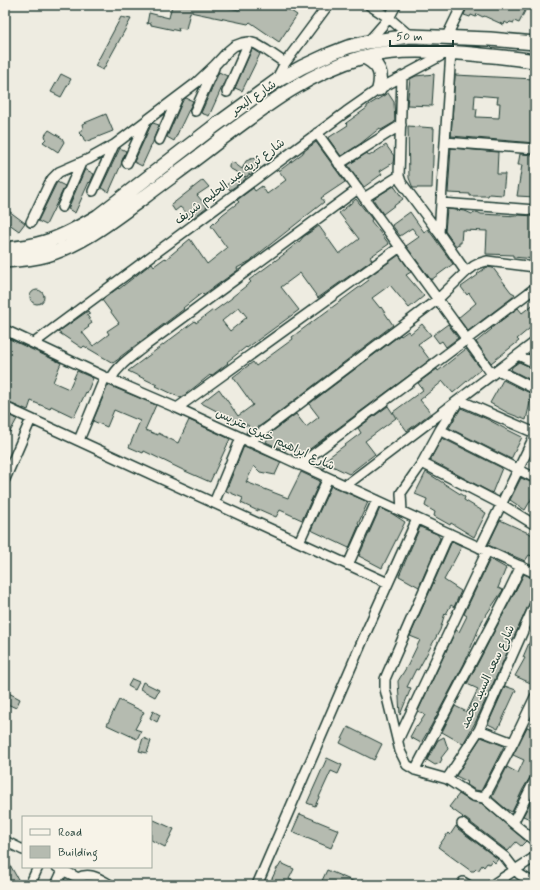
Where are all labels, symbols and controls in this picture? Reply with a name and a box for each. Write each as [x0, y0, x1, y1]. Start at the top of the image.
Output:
scale bar [390, 22, 453, 48]
text: 50 m [396, 29, 423, 45]
street label: شارع البحر [227, 77, 280, 120]
street label: شارع ثريه عبد الحليم شريف [172, 135, 288, 229]
street label: شارع ابراهيم خيرى عتريس [213, 405, 337, 475]
street label: شارع سعد السيد محمد [457, 623, 519, 731]
legend [22, 816, 152, 868]
text: Road [58, 825, 82, 841]
text: Building [58, 845, 98, 862]

